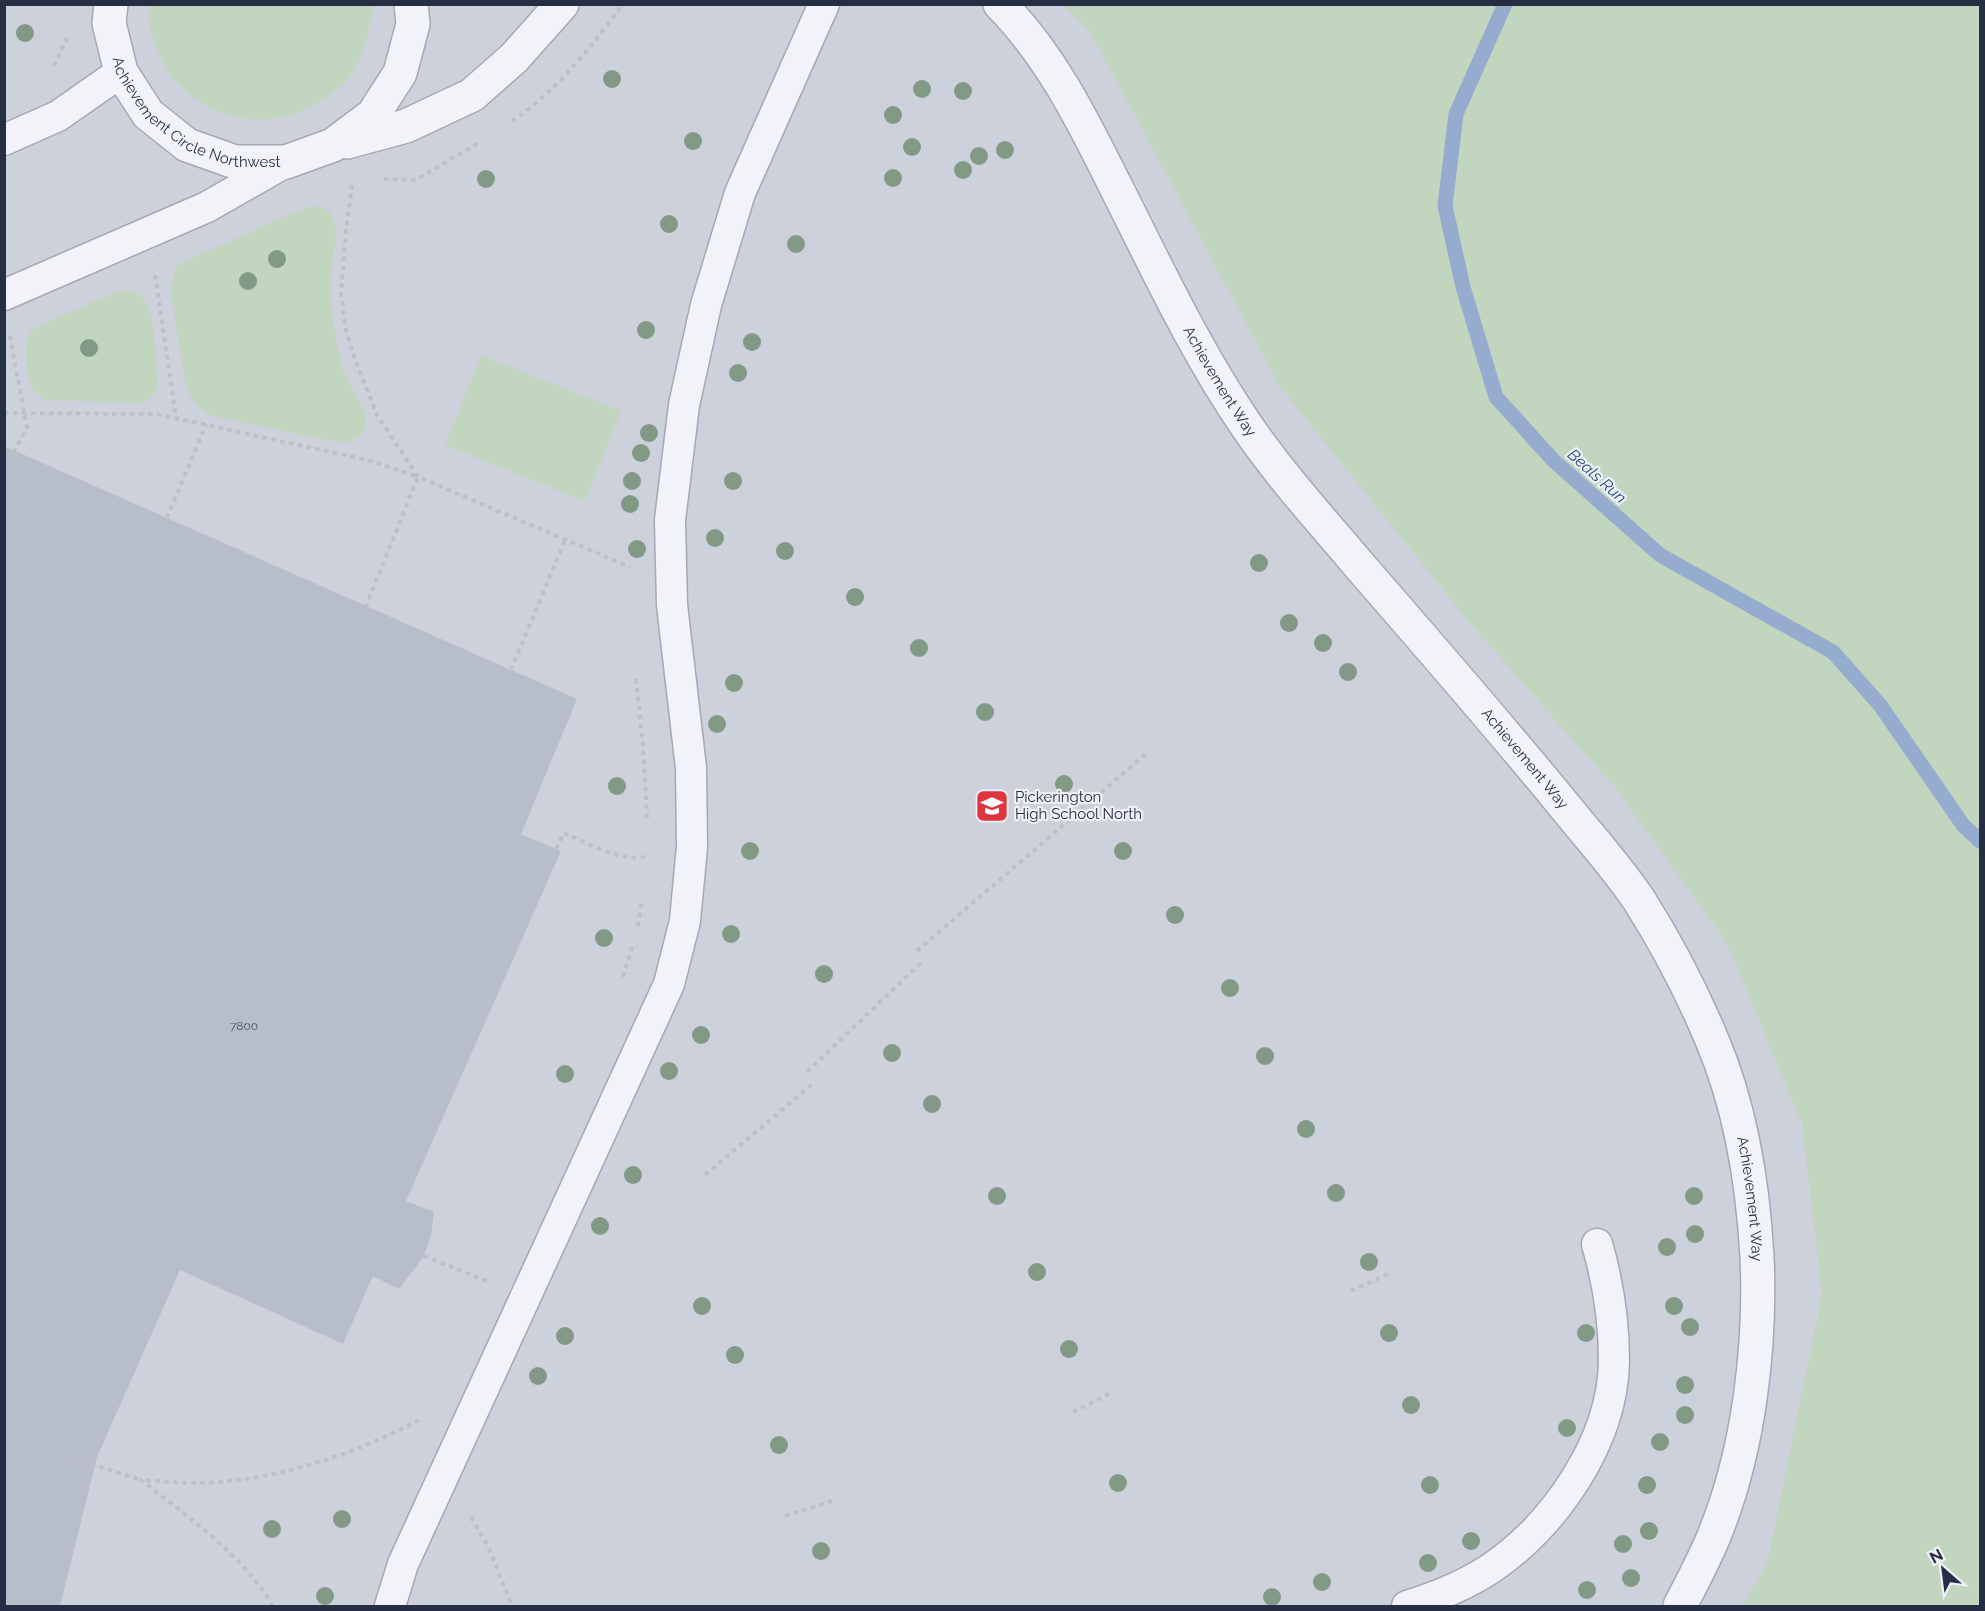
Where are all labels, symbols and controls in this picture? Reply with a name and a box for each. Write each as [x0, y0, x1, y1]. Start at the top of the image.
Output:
street label: Achievement Circle Northwest [109, 55, 280, 171]
street label: Achievement Way [1179, 323, 1260, 440]
water label: Beals Run [1564, 445, 1630, 507]
street label: Achievement Way [1478, 704, 1572, 813]
school or university icon: Pickerington High School North [974, 788, 1010, 824]
place label: Pickerington High School North [1015, 788, 1142, 823]
house number: 7800 [230, 1019, 258, 1033]
street label: Achievement Way [1733, 1135, 1766, 1262]
north arrow [1913, 1539, 1973, 1599]
text: N [1926, 1545, 1946, 1567]

